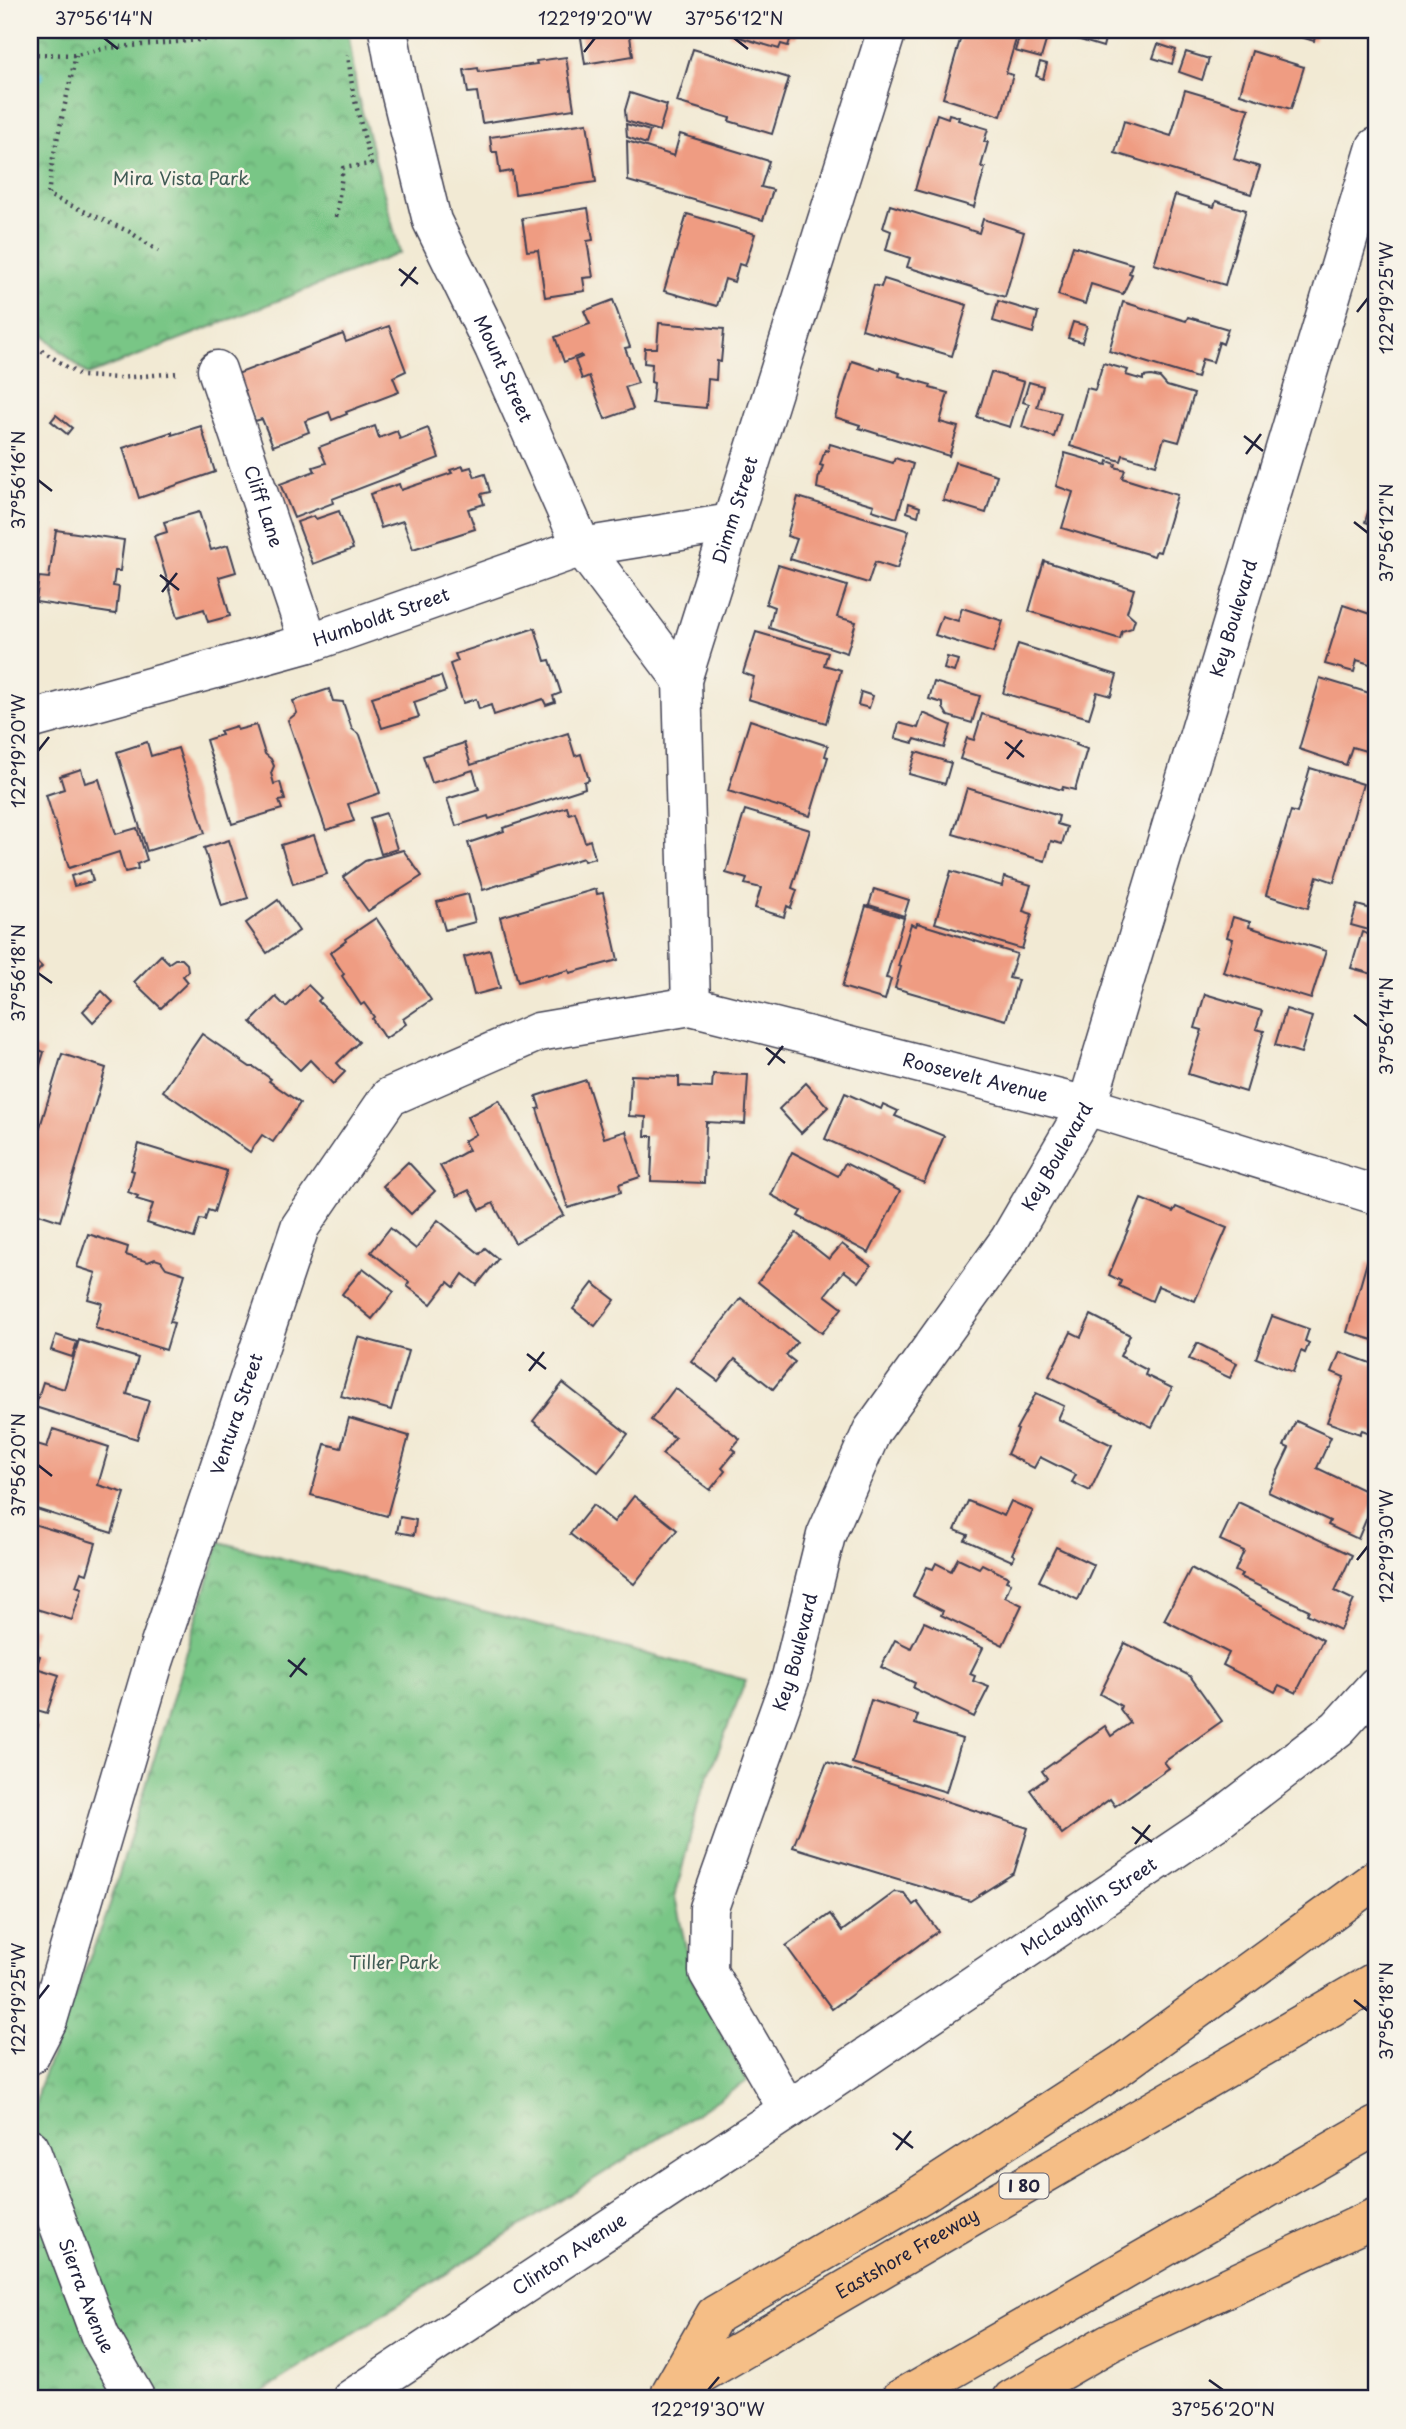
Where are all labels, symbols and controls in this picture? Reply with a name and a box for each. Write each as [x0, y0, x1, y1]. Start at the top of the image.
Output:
text: 37°56'14"N [55, 4, 153, 31]
text: 122°19'20"W [538, 4, 653, 31]
text: 37°56'12"N [684, 4, 784, 31]
park label: Mira Vista Park [113, 164, 249, 191]
text: 122°19'25"W [1372, 241, 1399, 354]
street label: Mount Street [468, 310, 540, 426]
text: 37°56'16"N [4, 431, 31, 529]
street label: Dimm Street [704, 453, 764, 567]
street label: Cliff Lane [238, 461, 291, 551]
text: 37°56'12"N [1372, 483, 1399, 583]
street label: Key Boulevard [1202, 556, 1263, 680]
street label: Humboldt Street [309, 580, 453, 653]
text: 122°19'20"W [4, 693, 31, 808]
text: 37°56'18"N [4, 924, 31, 1022]
text: 37°56'14"N [1372, 977, 1399, 1075]
street label: Roosevelt Avenue [900, 1045, 1051, 1108]
street label: Key Boulevard [1014, 1097, 1098, 1215]
street label: Ventura Street [203, 1349, 269, 1478]
text: 37°56'20"N [4, 1413, 31, 1517]
text: 122°19'30"W [1372, 1489, 1399, 1603]
street label: Key Boulevard [765, 1590, 823, 1714]
street label: McLaughlin Street [1015, 1850, 1162, 1962]
text: 122°19'25"W [4, 1942, 31, 2055]
park label: Tiller Park [349, 1948, 439, 1975]
text: 37°56'18"N [1372, 1962, 1399, 2060]
road number: I 80 [1000, 2174, 1048, 2198]
street label: Eastshore Freeway [830, 2200, 983, 2305]
street label: Clinton Avenue [506, 2205, 631, 2301]
street label: Sierra Avenue [53, 2234, 122, 2358]
text: 122°19'30"W [651, 2395, 765, 2422]
text: 37°56'20"N [1171, 2395, 1275, 2422]

